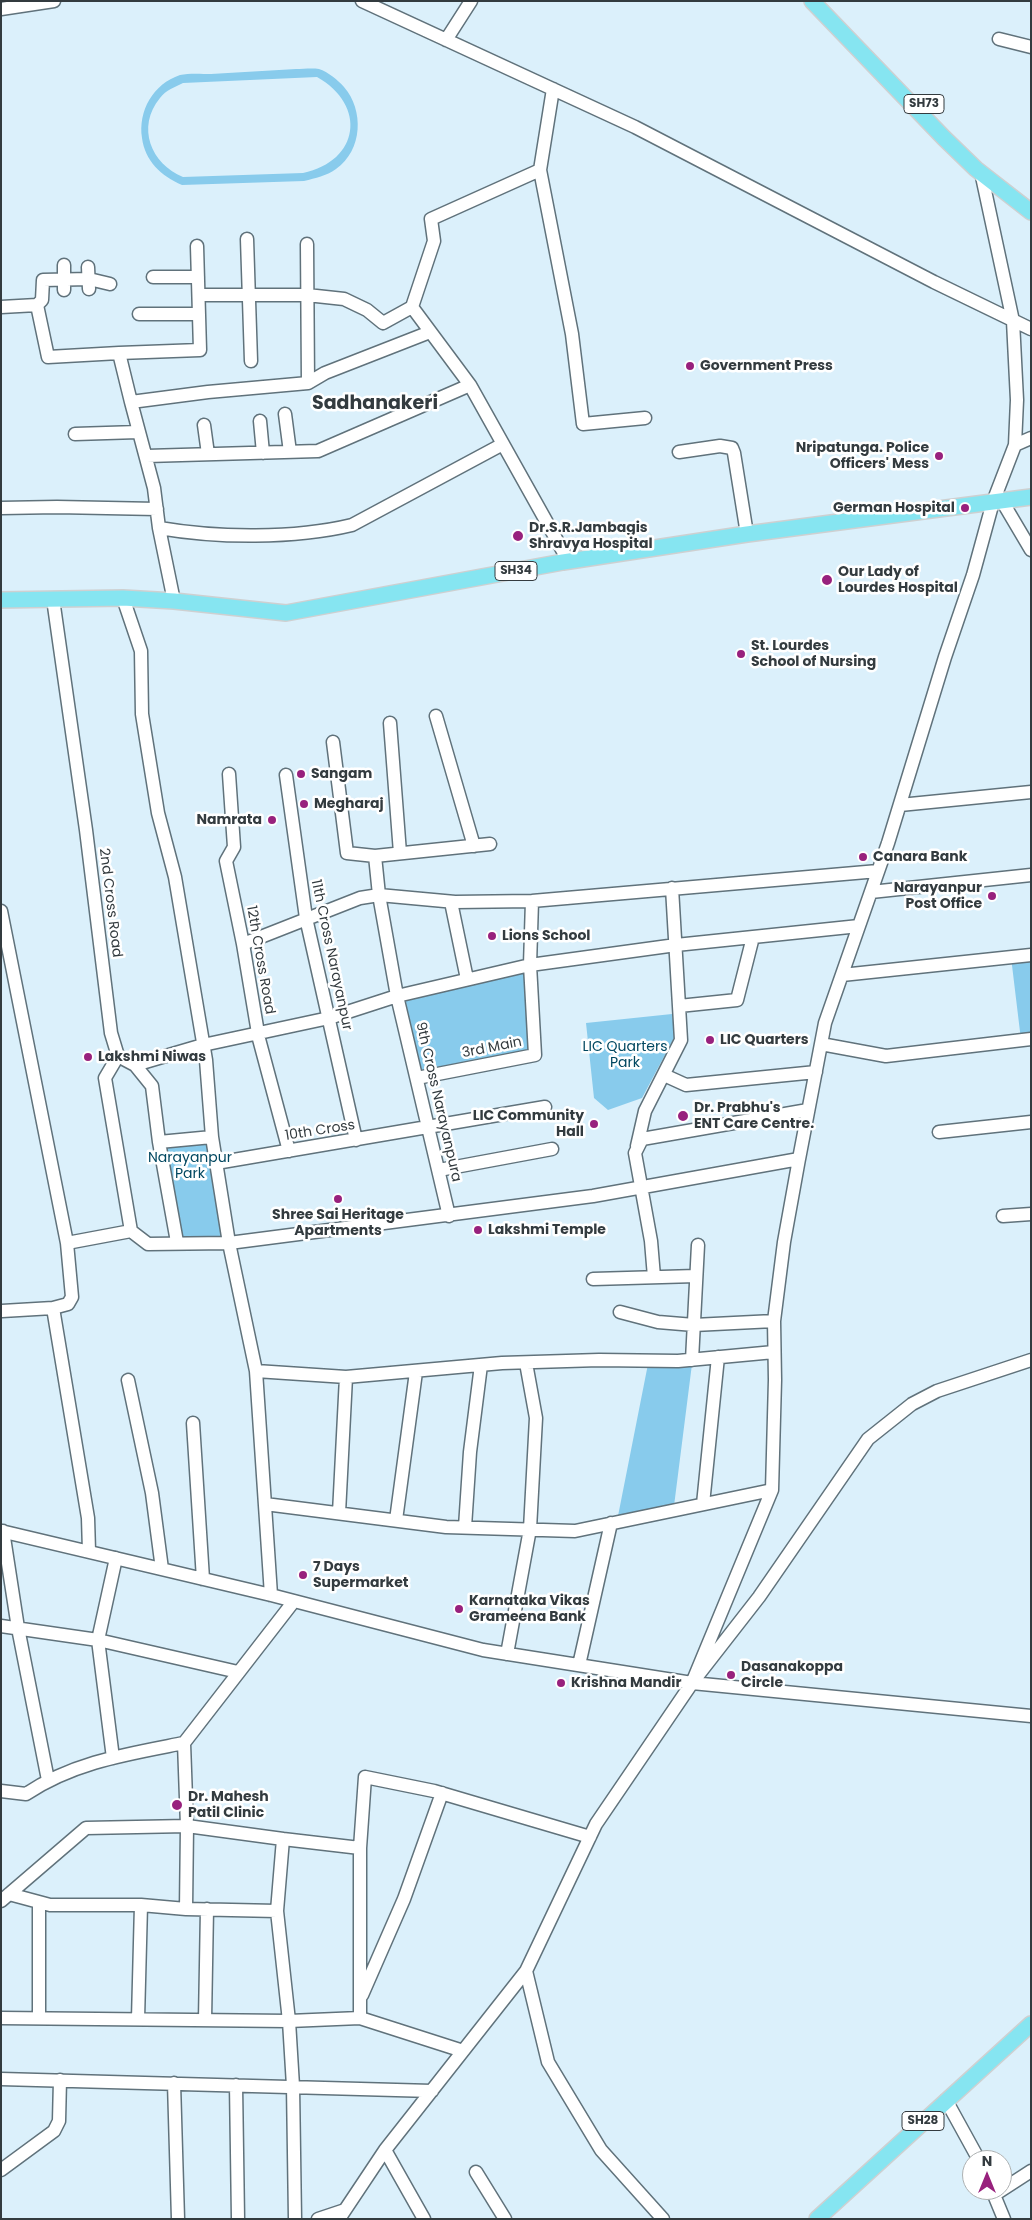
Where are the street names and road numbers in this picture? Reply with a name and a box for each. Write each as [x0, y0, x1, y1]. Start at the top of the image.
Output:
road number: SH73 [904, 95, 944, 114]
road number: SH34 [495, 562, 537, 580]
street label: 2nd Cross Road [95, 847, 125, 959]
street label: 11th Cross Narayanpur [307, 878, 355, 1032]
street label: 12th Cross Road [242, 904, 278, 1016]
street label: 9th Cross Narayanpura [411, 1021, 465, 1183]
street label: 3rd Main [461, 1034, 523, 1062]
street label: 10th Cross [284, 1117, 356, 1145]
road number: SH28 [902, 2112, 944, 2130]

